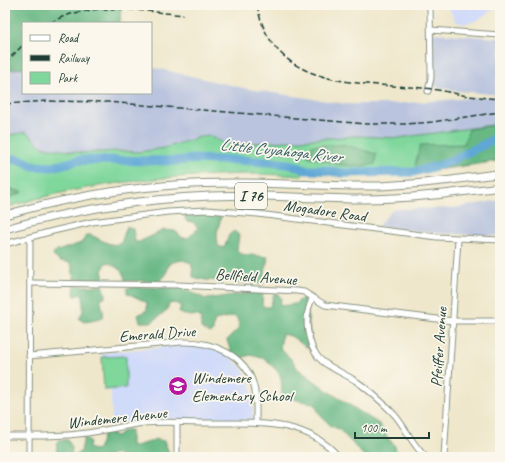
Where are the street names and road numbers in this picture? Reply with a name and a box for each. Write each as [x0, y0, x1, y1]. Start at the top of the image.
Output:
road number: I 76 [235, 183, 267, 209]
street label: Mogadore Road [282, 195, 370, 227]
street label: Bellfield Avenue [215, 264, 299, 290]
street label: Pfeiffer Avenue [426, 305, 452, 388]
street label: Emerald Drive [118, 321, 198, 347]
street label: Windemere Avenue [67, 403, 169, 433]

